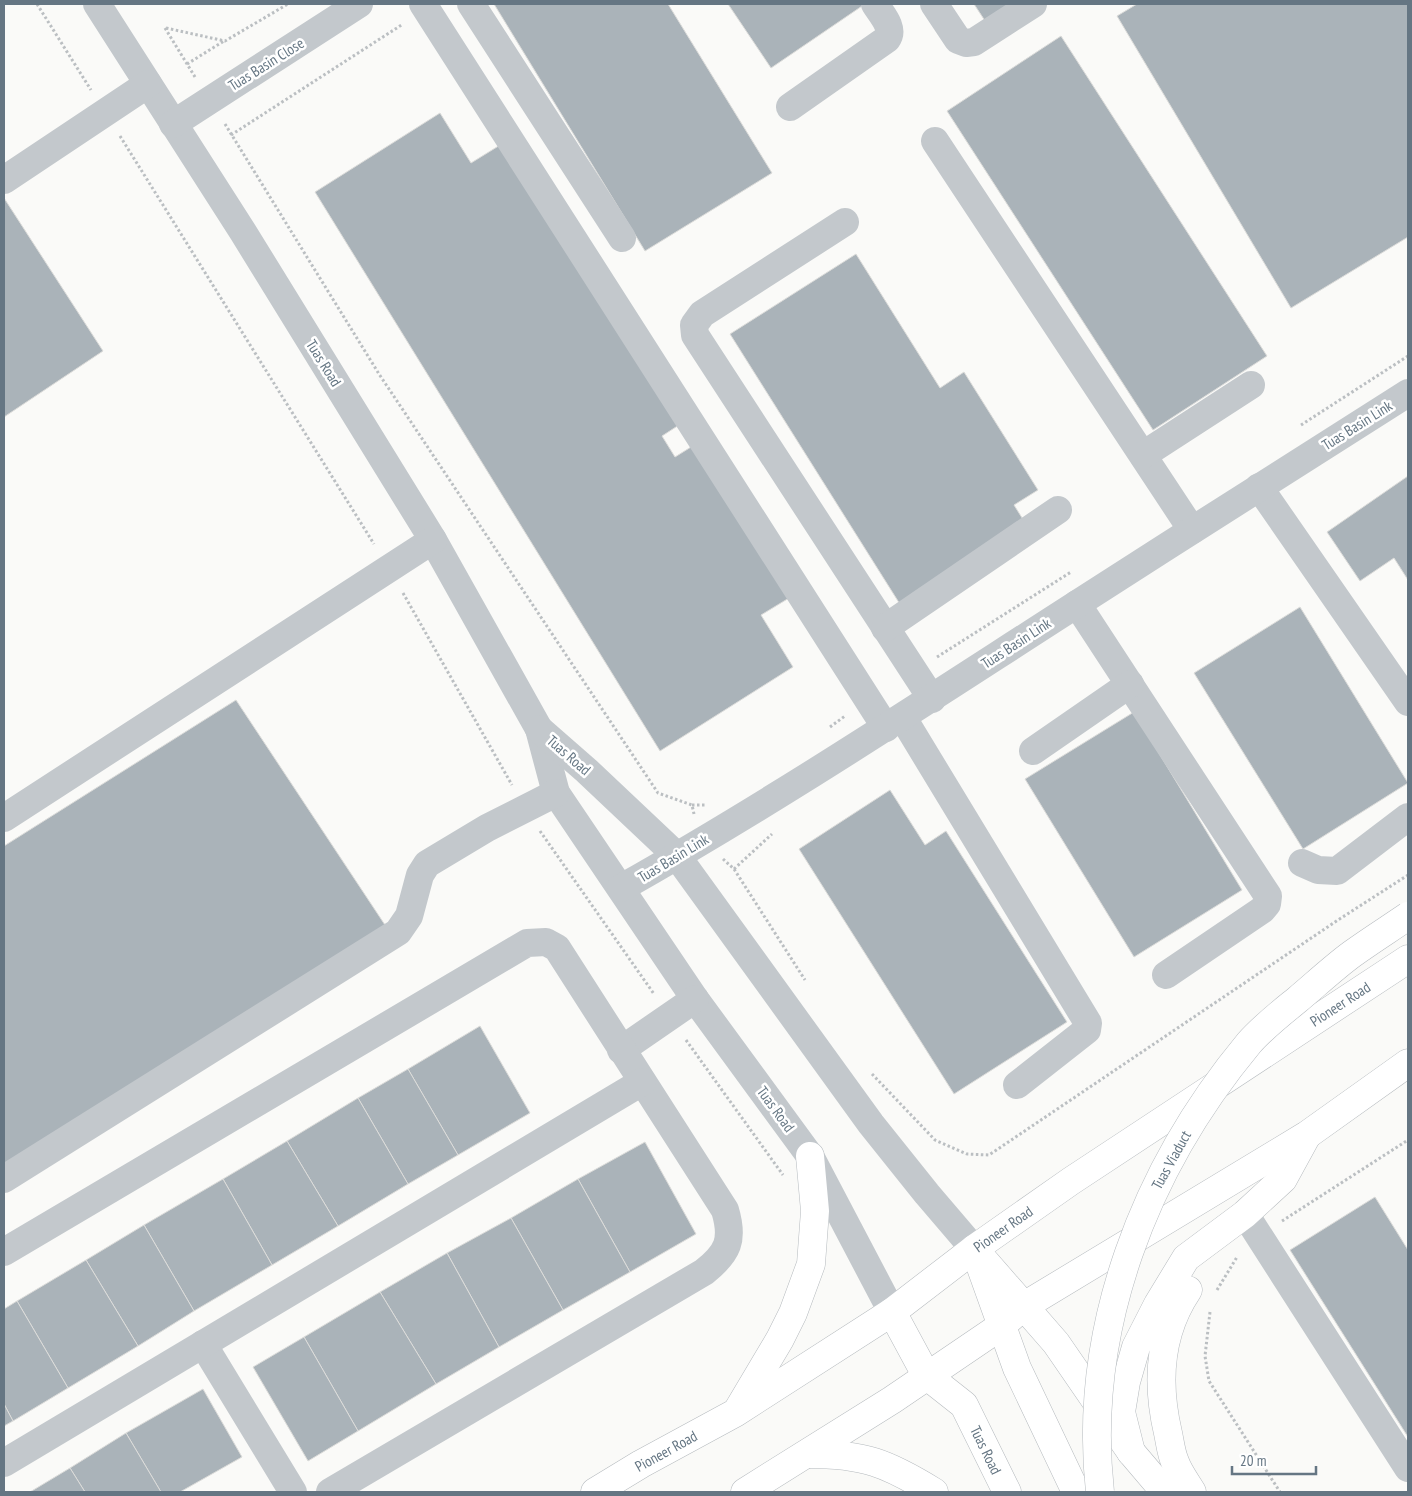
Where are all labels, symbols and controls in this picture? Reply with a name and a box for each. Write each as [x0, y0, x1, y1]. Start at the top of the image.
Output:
street label: Tuas Basin Close [225, 33, 307, 95]
street label: Tuas Road [302, 336, 346, 390]
street label: Tuas Basin Link [1318, 396, 1396, 454]
street label: Tuas Basin Link [978, 613, 1055, 673]
street label: Tuas Road [543, 731, 595, 779]
street label: Tuas Basin Link [634, 829, 712, 887]
street label: Pioneer Road [1306, 977, 1374, 1031]
street label: Tuas Road [753, 1082, 799, 1136]
street label: Tuas Viaduct [1147, 1127, 1195, 1193]
street label: Pioneer Road [970, 1202, 1036, 1256]
street label: Tuas Road [966, 1423, 1006, 1477]
street label: Pioneer Road [632, 1426, 700, 1476]
scale bar [1232, 1444, 1316, 1476]
text: 20 m [1240, 1451, 1266, 1470]

